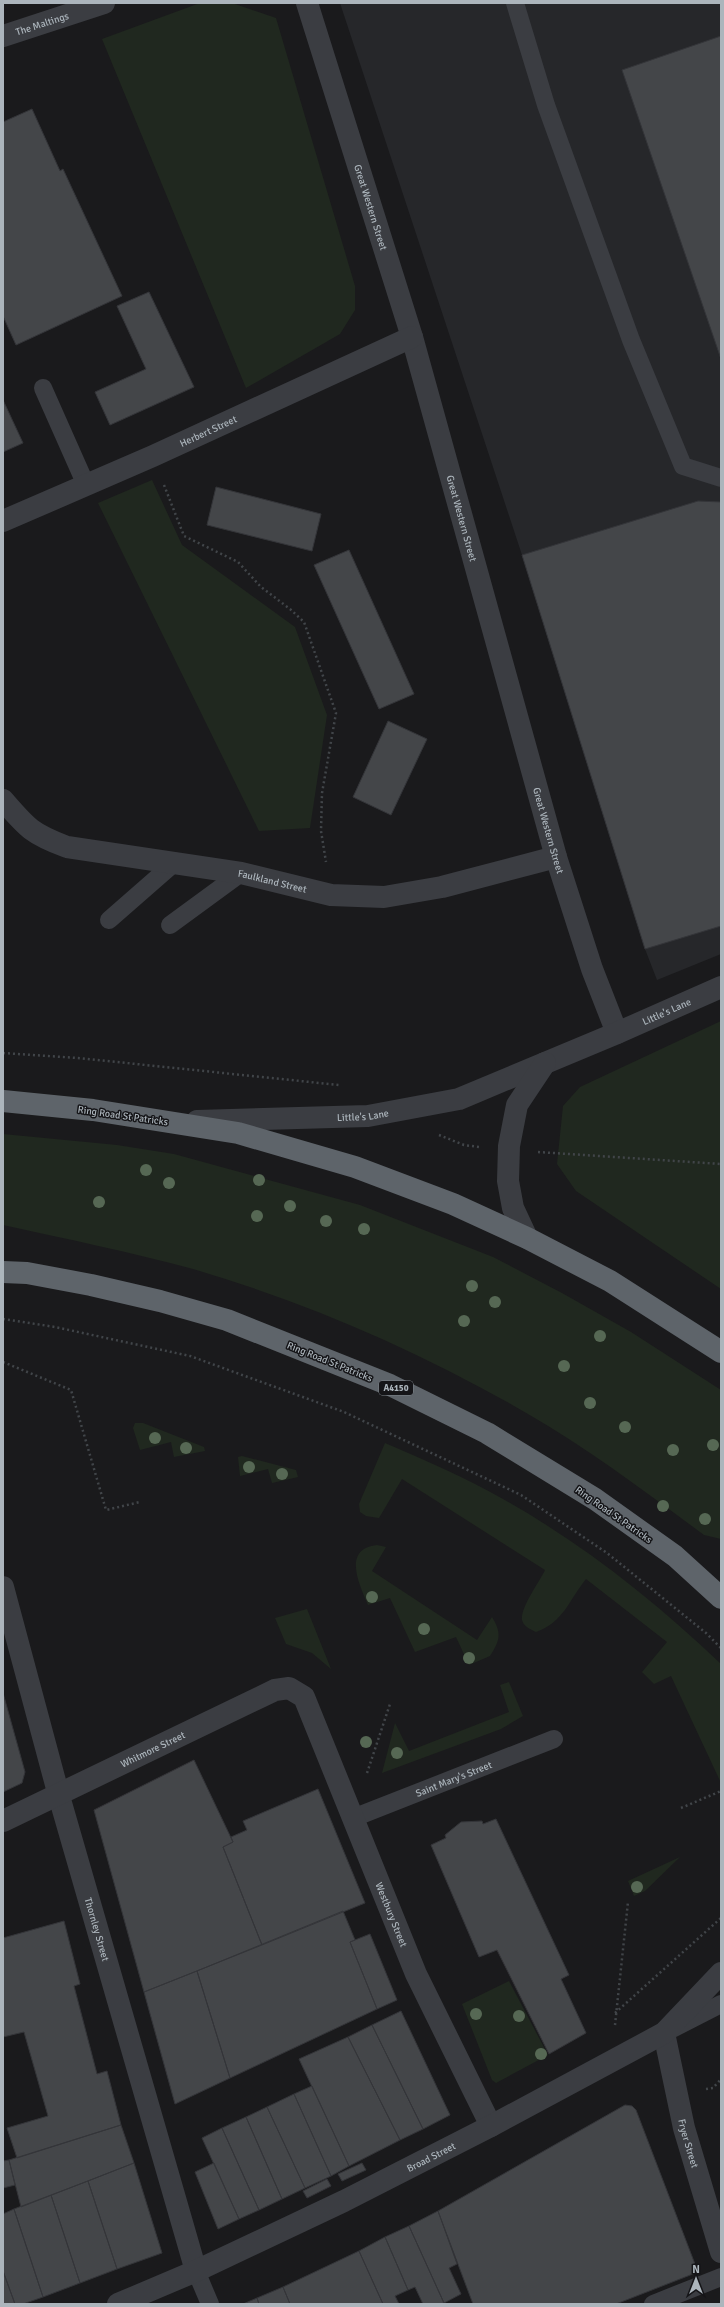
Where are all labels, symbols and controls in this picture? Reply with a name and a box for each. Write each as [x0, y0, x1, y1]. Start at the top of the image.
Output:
street label: The Maltings [14, 10, 71, 38]
street label: Great Western Street [351, 163, 389, 252]
street label: Herbert Street [178, 413, 239, 450]
street label: Great Western Street [444, 474, 479, 563]
street label: Great Western Street [530, 786, 566, 876]
street label: Faulkland Street [237, 868, 308, 896]
street label: Little's Lane [641, 996, 693, 1028]
street label: Ring Road St Patricks [77, 1104, 169, 1128]
street label: Little's Lane [337, 1107, 390, 1124]
street label: Ring Road St Patricks [285, 1339, 375, 1385]
road number: A4150 [379, 1381, 413, 1395]
street label: Ring Road St Patricks [573, 1484, 655, 1546]
street label: Whitmore Street [119, 1729, 188, 1771]
street label: Saint Mary's Street [414, 1759, 494, 1800]
street label: Westbury Street [373, 1881, 410, 1949]
street label: Thornley Street [82, 1896, 111, 1963]
street label: Fryer Street [675, 2118, 701, 2170]
street label: Broad Street [405, 2140, 458, 2175]
north arrow [676, 2259, 716, 2299]
text: N [692, 2263, 700, 2276]

